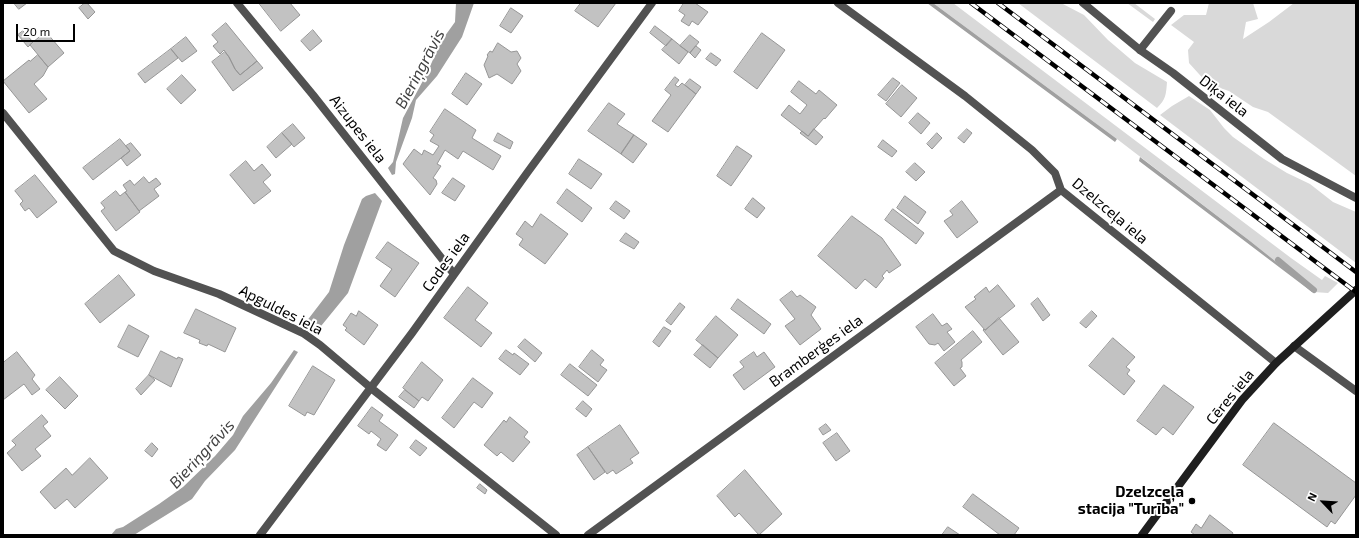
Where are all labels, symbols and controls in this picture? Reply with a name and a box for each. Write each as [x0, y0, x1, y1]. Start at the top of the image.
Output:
scale bar [18, 16, 77, 42]
text: 20 m [23, 24, 50, 38]
water label: Bieriņgrāvis [391, 26, 449, 112]
street label: Dīķa iela [1196, 71, 1252, 121]
street label: Aizupes iela [326, 91, 390, 167]
street label: Dzelzceļa iela [1068, 174, 1152, 248]
street label: Codes iela [418, 229, 474, 295]
street label: Apguldes iela [236, 281, 326, 339]
street label: Bramberģes iela [766, 311, 866, 391]
street label: Cēres iela [1202, 366, 1258, 428]
water label: Bieriņgrāvis [165, 416, 239, 492]
north arrow [1303, 482, 1343, 522]
place label: Dzelzceļa stacija "Turība" [1078, 483, 1184, 518]
text: N [1304, 490, 1319, 503]
marker: Dzelzceļa stacija "Turība" [1187, 496, 1197, 506]

